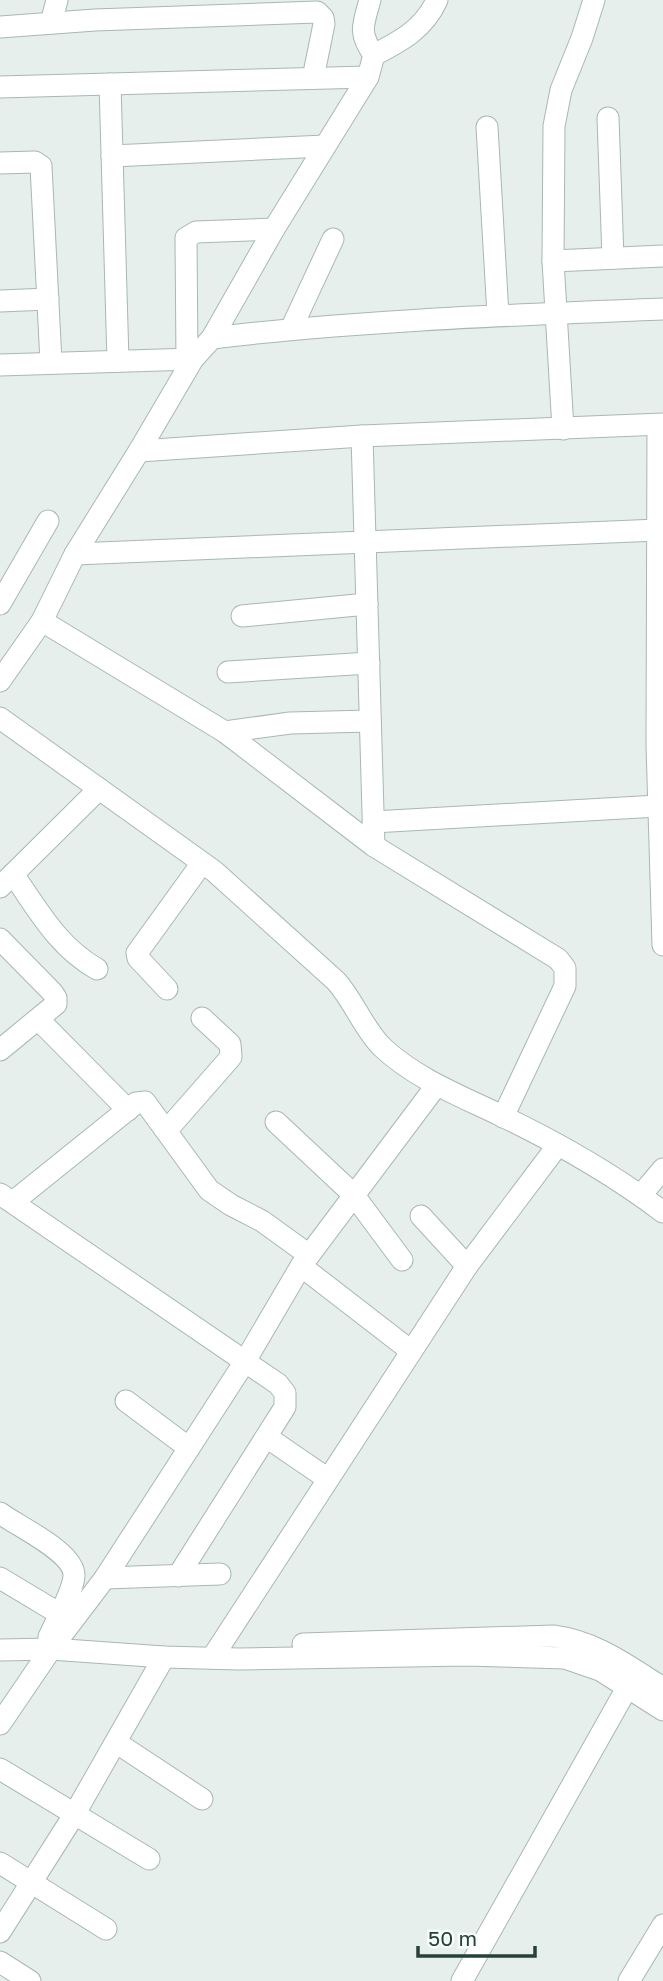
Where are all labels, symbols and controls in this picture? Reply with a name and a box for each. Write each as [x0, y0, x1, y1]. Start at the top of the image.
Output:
scale bar [418, 1914, 535, 1958]
text: 50 m [428, 1925, 477, 1951]

